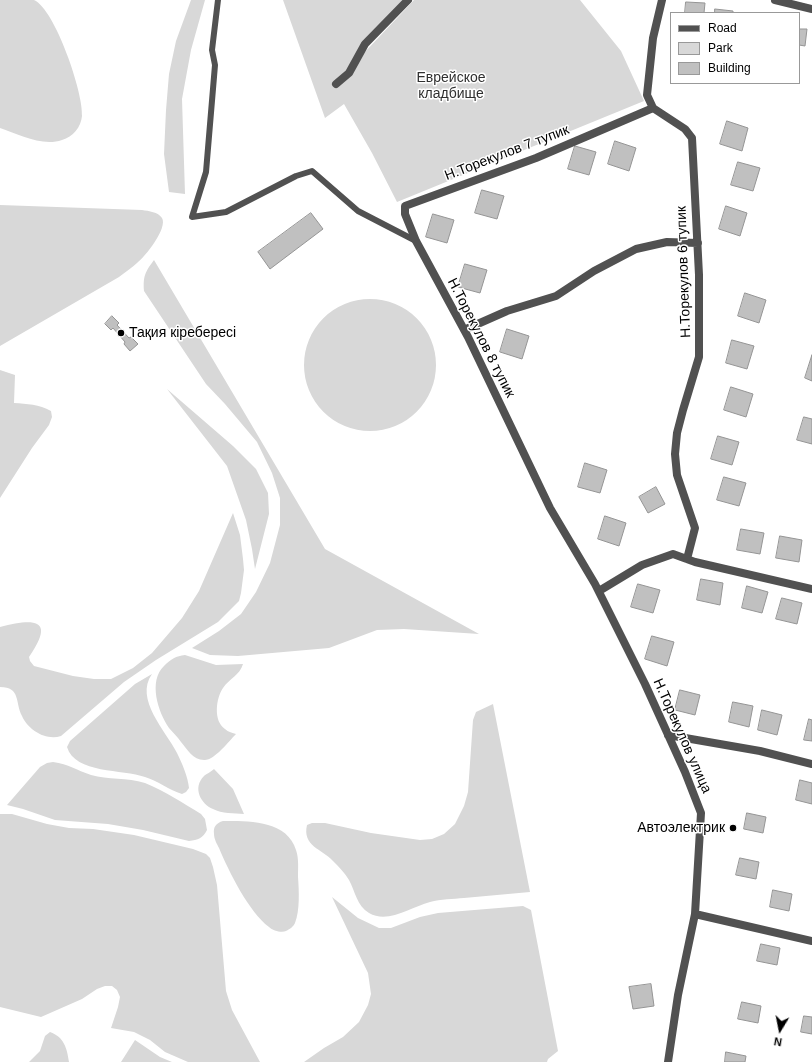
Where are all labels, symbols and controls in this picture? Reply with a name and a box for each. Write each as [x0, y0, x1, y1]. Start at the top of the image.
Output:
legend [670, 12, 800, 84]
text: Road [708, 21, 737, 35]
text: Park [708, 41, 733, 55]
text: Building [708, 61, 751, 75]
park label: Еврейское кладбище [416, 70, 486, 102]
street label: Н.Торекулов 7 тупик [442, 122, 572, 184]
street label: Н.Торекулов 6 тупик [673, 206, 695, 338]
street label: Н.Торекулов 8 тупик [444, 275, 518, 401]
place label: Тақия кіребересі [129, 325, 236, 341]
marker: Тақия кіребересі [116, 328, 126, 338]
street label: Н.Торекулов улица [649, 676, 715, 796]
place label: Автоэлектрик [637, 820, 725, 836]
marker: Автоэлектрик [728, 823, 738, 833]
north arrow [760, 1010, 800, 1050]
text: N [773, 1035, 783, 1048]

